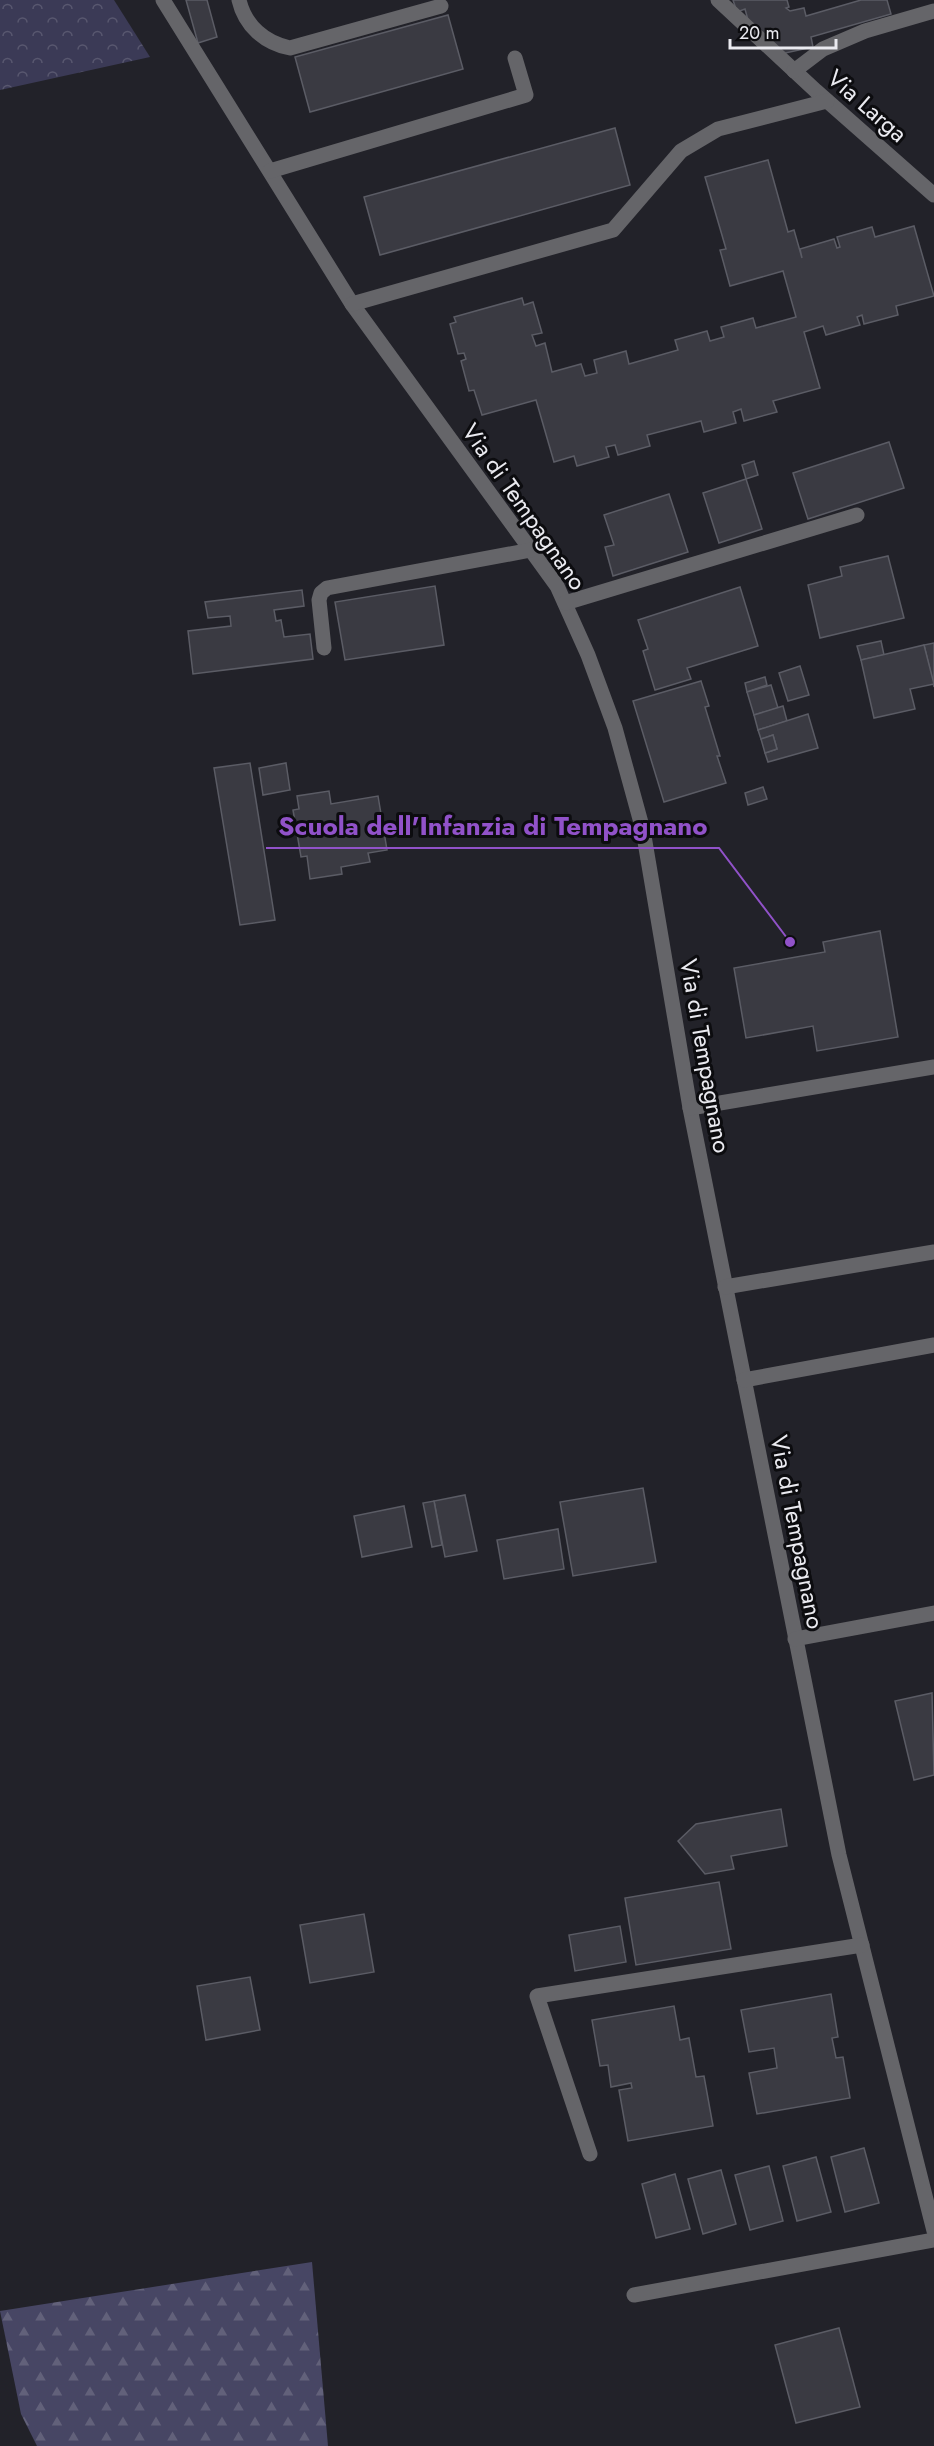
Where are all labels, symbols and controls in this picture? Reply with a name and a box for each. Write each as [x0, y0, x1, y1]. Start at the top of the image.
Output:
scale bar [730, 12, 836, 50]
text: 20 m [739, 20, 779, 46]
street label: Via Larga [820, 61, 915, 150]
street label: Via di Tempagnano [454, 416, 595, 597]
callout: Scuola dell'Infanzia di Tempagnano [266, 804, 719, 848]
text: Scuola dell'Infanzia di Tempagnano [278, 807, 708, 845]
street label: Via di Tempagnano [671, 956, 740, 1156]
street label: Via di Tempagnano [762, 1432, 833, 1632]

